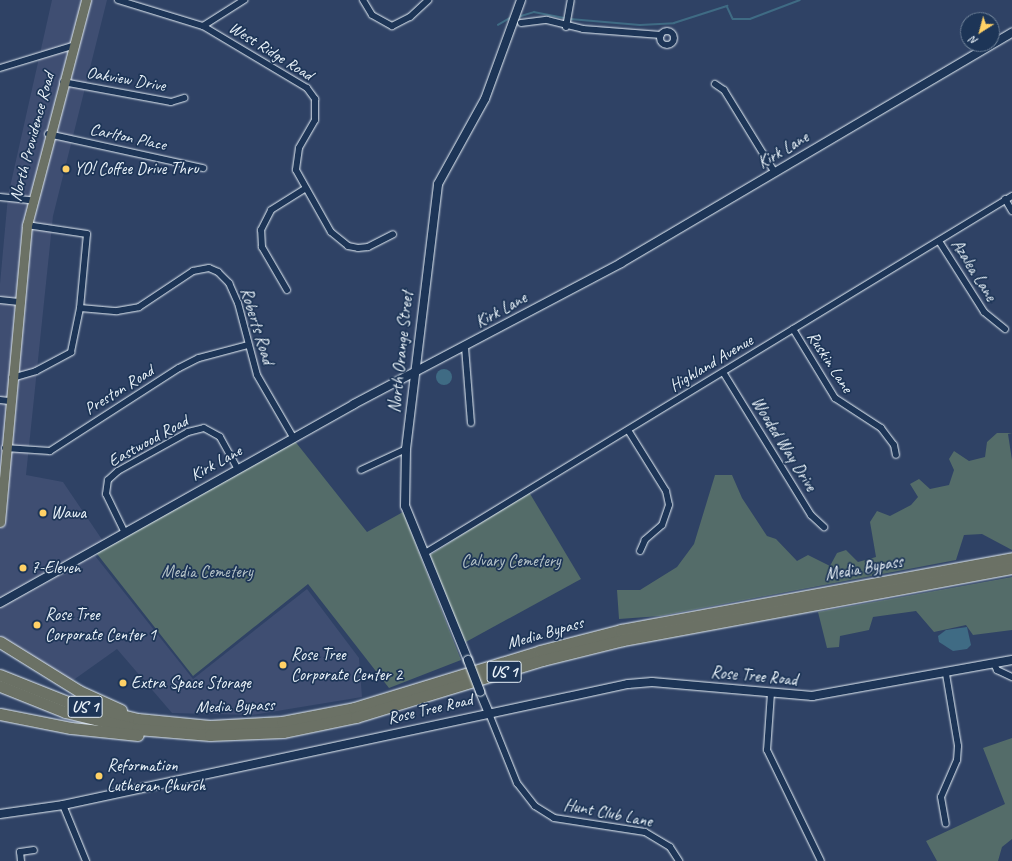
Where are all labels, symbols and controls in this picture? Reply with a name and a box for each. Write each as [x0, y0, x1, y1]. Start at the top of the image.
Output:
north arrow [960, 12, 1000, 52]
street label: West Ridge Road [225, 17, 317, 85]
text: N [967, 33, 980, 49]
street label: Oakview Drive [85, 62, 167, 96]
street label: North Providence Road [5, 70, 59, 204]
street label: Carlton Place [88, 119, 168, 155]
street label: Kirk Lane [754, 127, 812, 173]
place label: YO! Coffee Drive Thru [74, 159, 199, 179]
marker: YO! Coffee Drive Thru [61, 164, 71, 174]
street label: Azalea Lane [947, 235, 1001, 305]
street label: Roberts Road [236, 286, 278, 366]
street label: Kirk Lane [472, 287, 530, 333]
street label: North Orange Street [384, 290, 418, 414]
street label: Ruskin Lane [802, 327, 858, 397]
street label: Highland Avenue [666, 330, 756, 396]
street label: Preston Road [81, 361, 157, 419]
street label: Wooded Way Drive [747, 393, 821, 495]
street label: Eastwood Road [105, 411, 191, 471]
street label: Kirk Lane [187, 440, 245, 486]
place label: Wawa [51, 503, 86, 523]
marker: Wawa [38, 508, 48, 518]
park label: Calvary Cemetery [462, 551, 560, 571]
street label: Media Bypass [823, 551, 905, 585]
place label: 7-Eleven [31, 558, 80, 578]
park label: Media Cemetery [162, 562, 252, 582]
marker: 7-Eleven [18, 563, 28, 573]
place label: Rose Tree Corporate Center 1 [45, 605, 156, 645]
street label: Media Bypass [504, 612, 586, 654]
marker: Rose Tree Corporate Center 1 [32, 620, 42, 630]
place label: Rose Tree Corporate Center 2 [291, 645, 402, 685]
road number: US 1 [486, 658, 522, 686]
marker: Rose Tree Corporate Center 2 [278, 660, 288, 670]
street label: Rose Tree Road [710, 662, 798, 690]
place label: Extra Space Storage [131, 673, 252, 693]
marker: Extra Space Storage [118, 678, 128, 688]
street label: Rose Tree Road [386, 689, 474, 729]
road number: US 1 [67, 693, 103, 721]
street label: Media Bypass [195, 694, 275, 718]
place label: Reformation Lutheran Church [107, 756, 206, 796]
marker: Reformation Lutheran Church [94, 771, 104, 781]
street label: Hunt Club Lane [562, 794, 654, 832]

